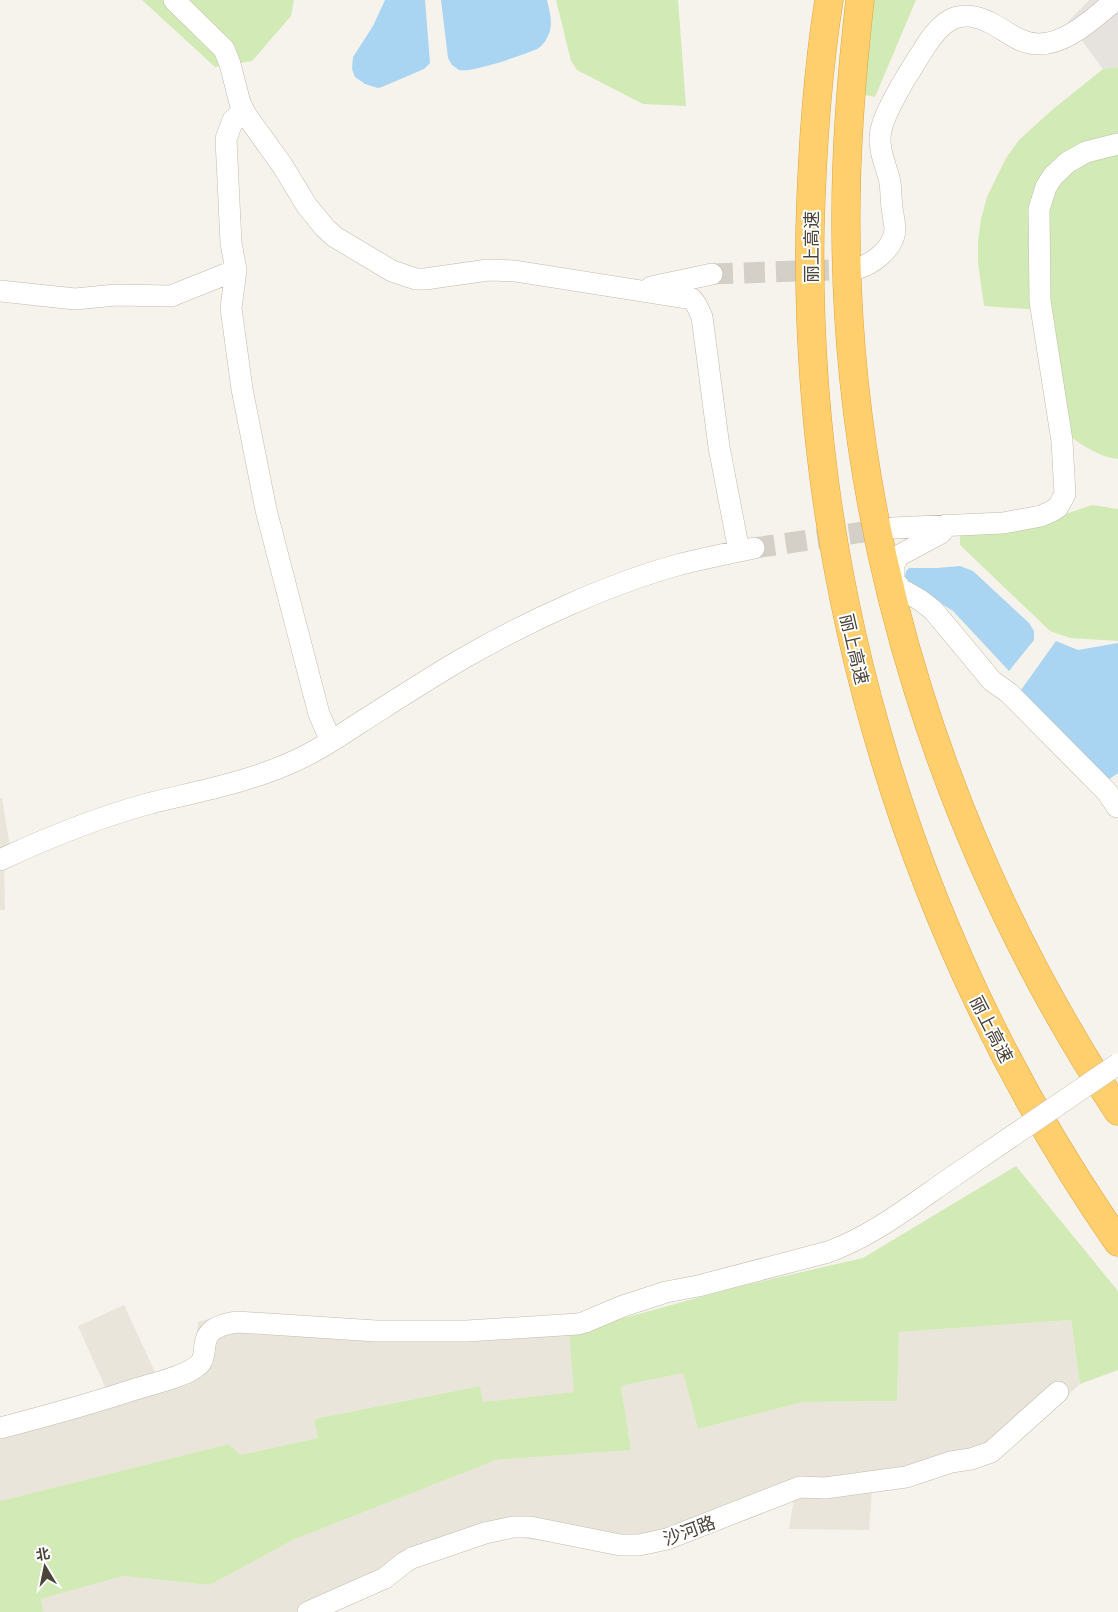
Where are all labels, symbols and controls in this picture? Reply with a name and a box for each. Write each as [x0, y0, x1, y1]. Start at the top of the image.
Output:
street label: 丽上高速 [800, 211, 822, 283]
street label: 丽上高速 [836, 611, 874, 687]
street label: 丽上高速 [966, 992, 1018, 1066]
street label: 沙河路 [660, 1510, 718, 1550]
north arrow [20, 1542, 70, 1592]
text: 北 [34, 1544, 51, 1563]

